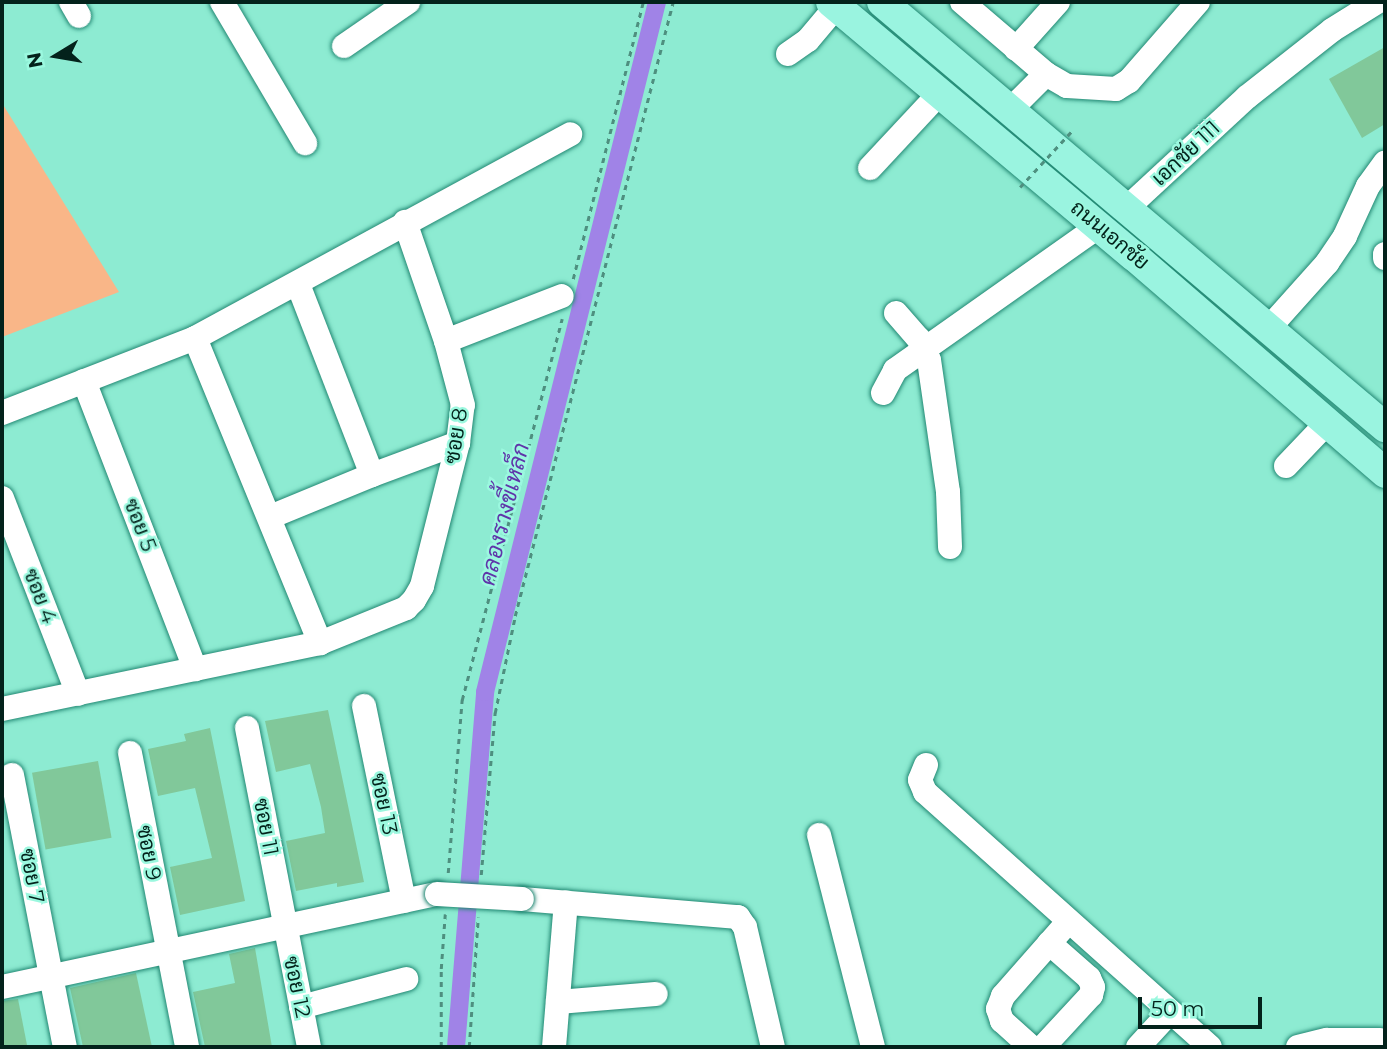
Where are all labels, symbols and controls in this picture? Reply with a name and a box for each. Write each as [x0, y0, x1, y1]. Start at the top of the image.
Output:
north arrow [21, 21, 91, 91]
text: N [22, 50, 48, 70]
street label: เอกชัย 111 [1147, 115, 1225, 191]
street label: ถนนเอกชัย [1066, 195, 1154, 275]
street label: ซอย 8 [439, 406, 473, 466]
water label: คลองรางขี้เหล็ก [473, 440, 535, 588]
street label: ซอย 5 [118, 495, 162, 555]
street label: ซอย 4 [18, 565, 62, 627]
street label: ซอย 13 [365, 771, 403, 837]
street label: ซอย 11 [248, 796, 284, 858]
street label: ซอย 9 [131, 823, 167, 883]
street label: ซอย 7 [14, 847, 50, 905]
street label: ซอย 12 [278, 954, 316, 1020]
scale bar [1142, 982, 1266, 1026]
text: 50 m [1151, 996, 1205, 1021]

